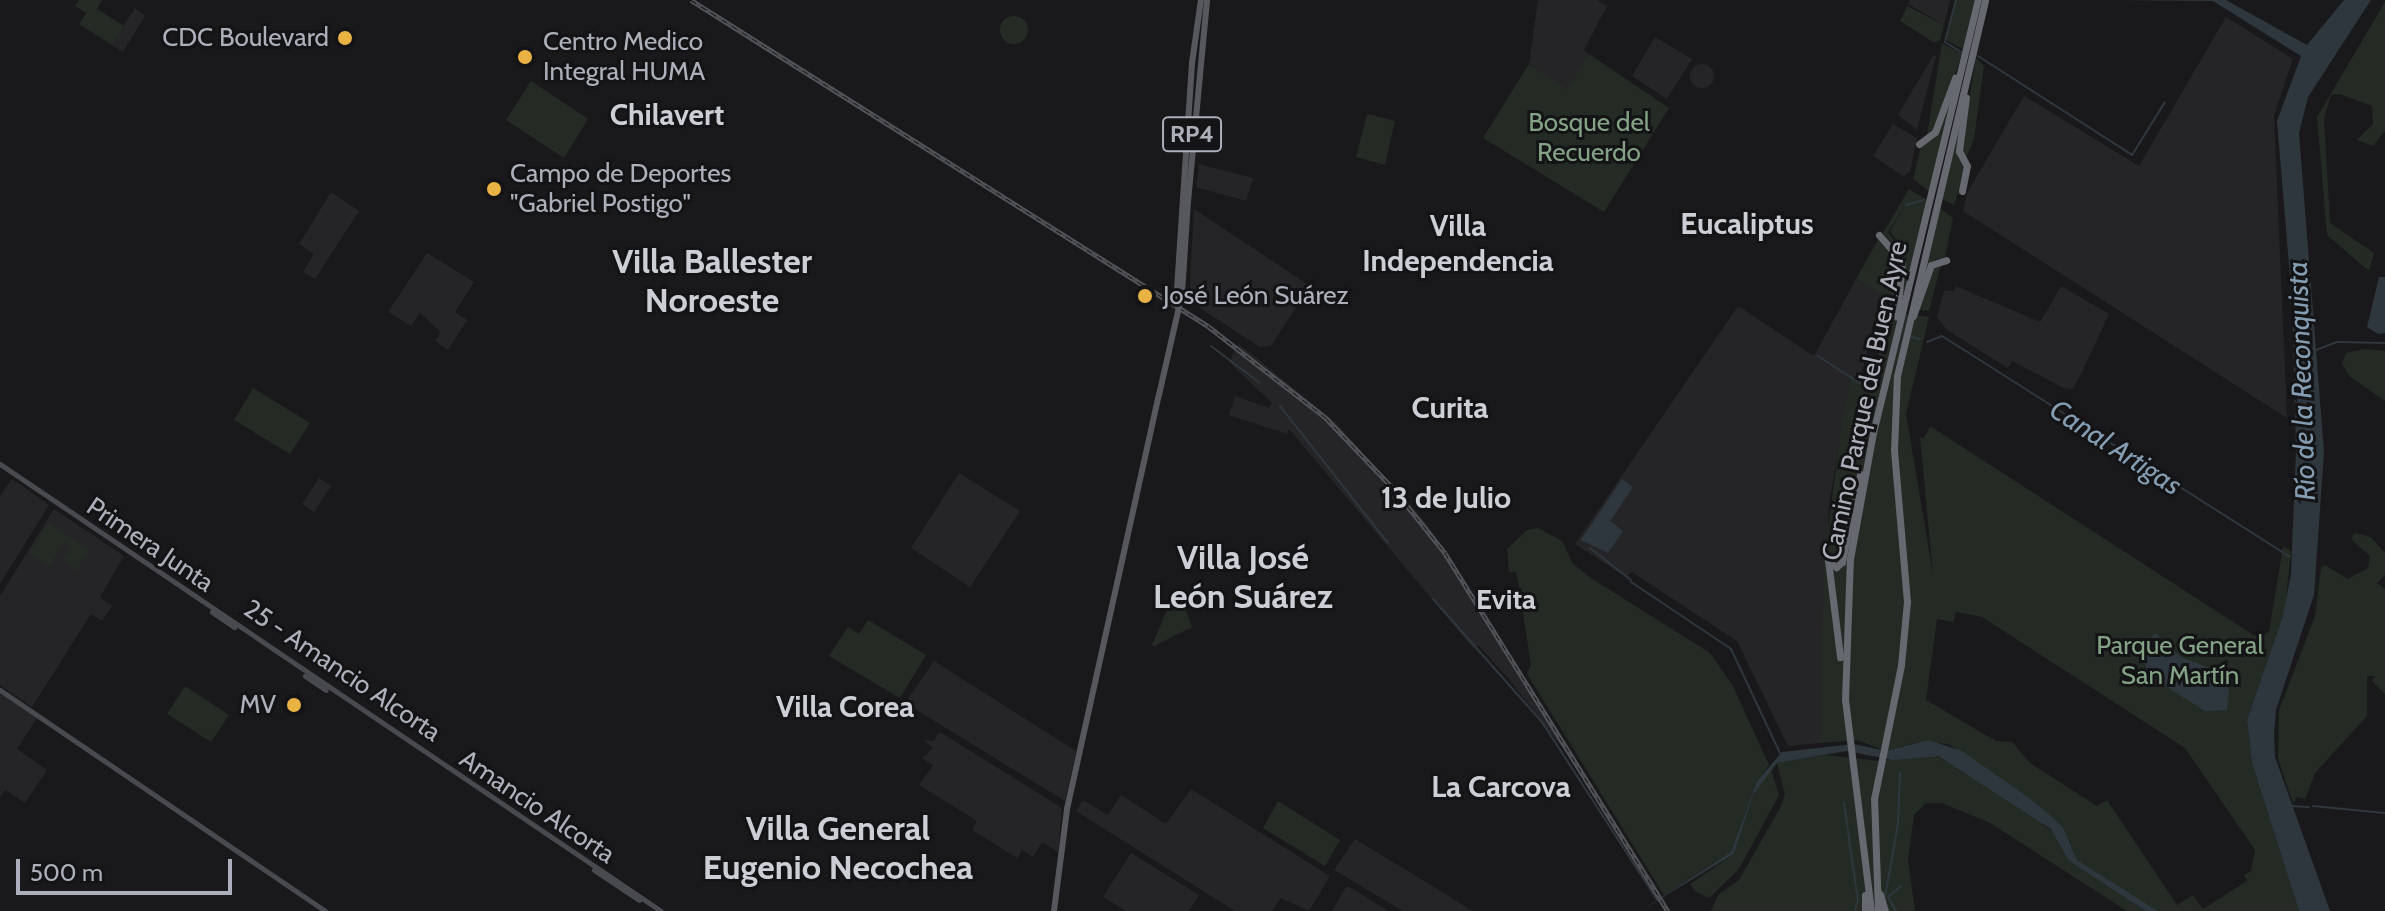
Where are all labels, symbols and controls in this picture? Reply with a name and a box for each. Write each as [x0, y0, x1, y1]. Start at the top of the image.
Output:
place label: CDC Boulevard [162, 22, 329, 54]
place label: Centro Medico Integral HUMA [543, 26, 705, 88]
marker: CDC Boulevard [336, 29, 354, 47]
marker: Centro Medico Integral HUMA [514, 46, 536, 68]
district label: Chilavert [610, 97, 724, 133]
park label: Bosque del Recuerdo [1528, 107, 1650, 168]
road number: RP4 [1162, 114, 1222, 154]
place label: Campo de Deportes "Gabriel Postigo" [510, 158, 731, 220]
marker: Campo de Deportes "Gabriel Postigo" [485, 180, 503, 198]
district label: Eucaliptus [1680, 206, 1814, 242]
district label: Villa Independencia [1362, 208, 1554, 278]
street label: Camino Parque del Buen Ayre [1816, 239, 1914, 563]
district label: Villa Ballester Noroeste [612, 241, 812, 320]
water label: Río de la Reconquista [2280, 261, 2322, 501]
place label: José León Suárez [1163, 280, 1349, 312]
marker: José León Suárez [1134, 285, 1156, 307]
district label: Curita [1412, 390, 1488, 426]
water label: Canal Artigas [2044, 392, 2188, 502]
district label: 13 de Julio [1381, 480, 1511, 516]
street label: Primera Junta [81, 491, 219, 599]
district label: Villa José León Suárez [1153, 537, 1333, 616]
district label: Evita [1476, 582, 1536, 616]
street label: 25 - Amancio Alcorta [238, 593, 446, 749]
park label: Parque General San Martín [2096, 630, 2264, 692]
place label: MV [240, 689, 276, 721]
district label: Villa Corea [776, 689, 914, 725]
marker: MV [283, 694, 305, 716]
street label: Amancio Alcorta [453, 744, 621, 870]
district label: La Carcova [1431, 769, 1571, 805]
district label: Villa General Eugenio Necochea [703, 808, 973, 888]
scale bar [20, 843, 236, 893]
text: 500 m [30, 858, 103, 887]

